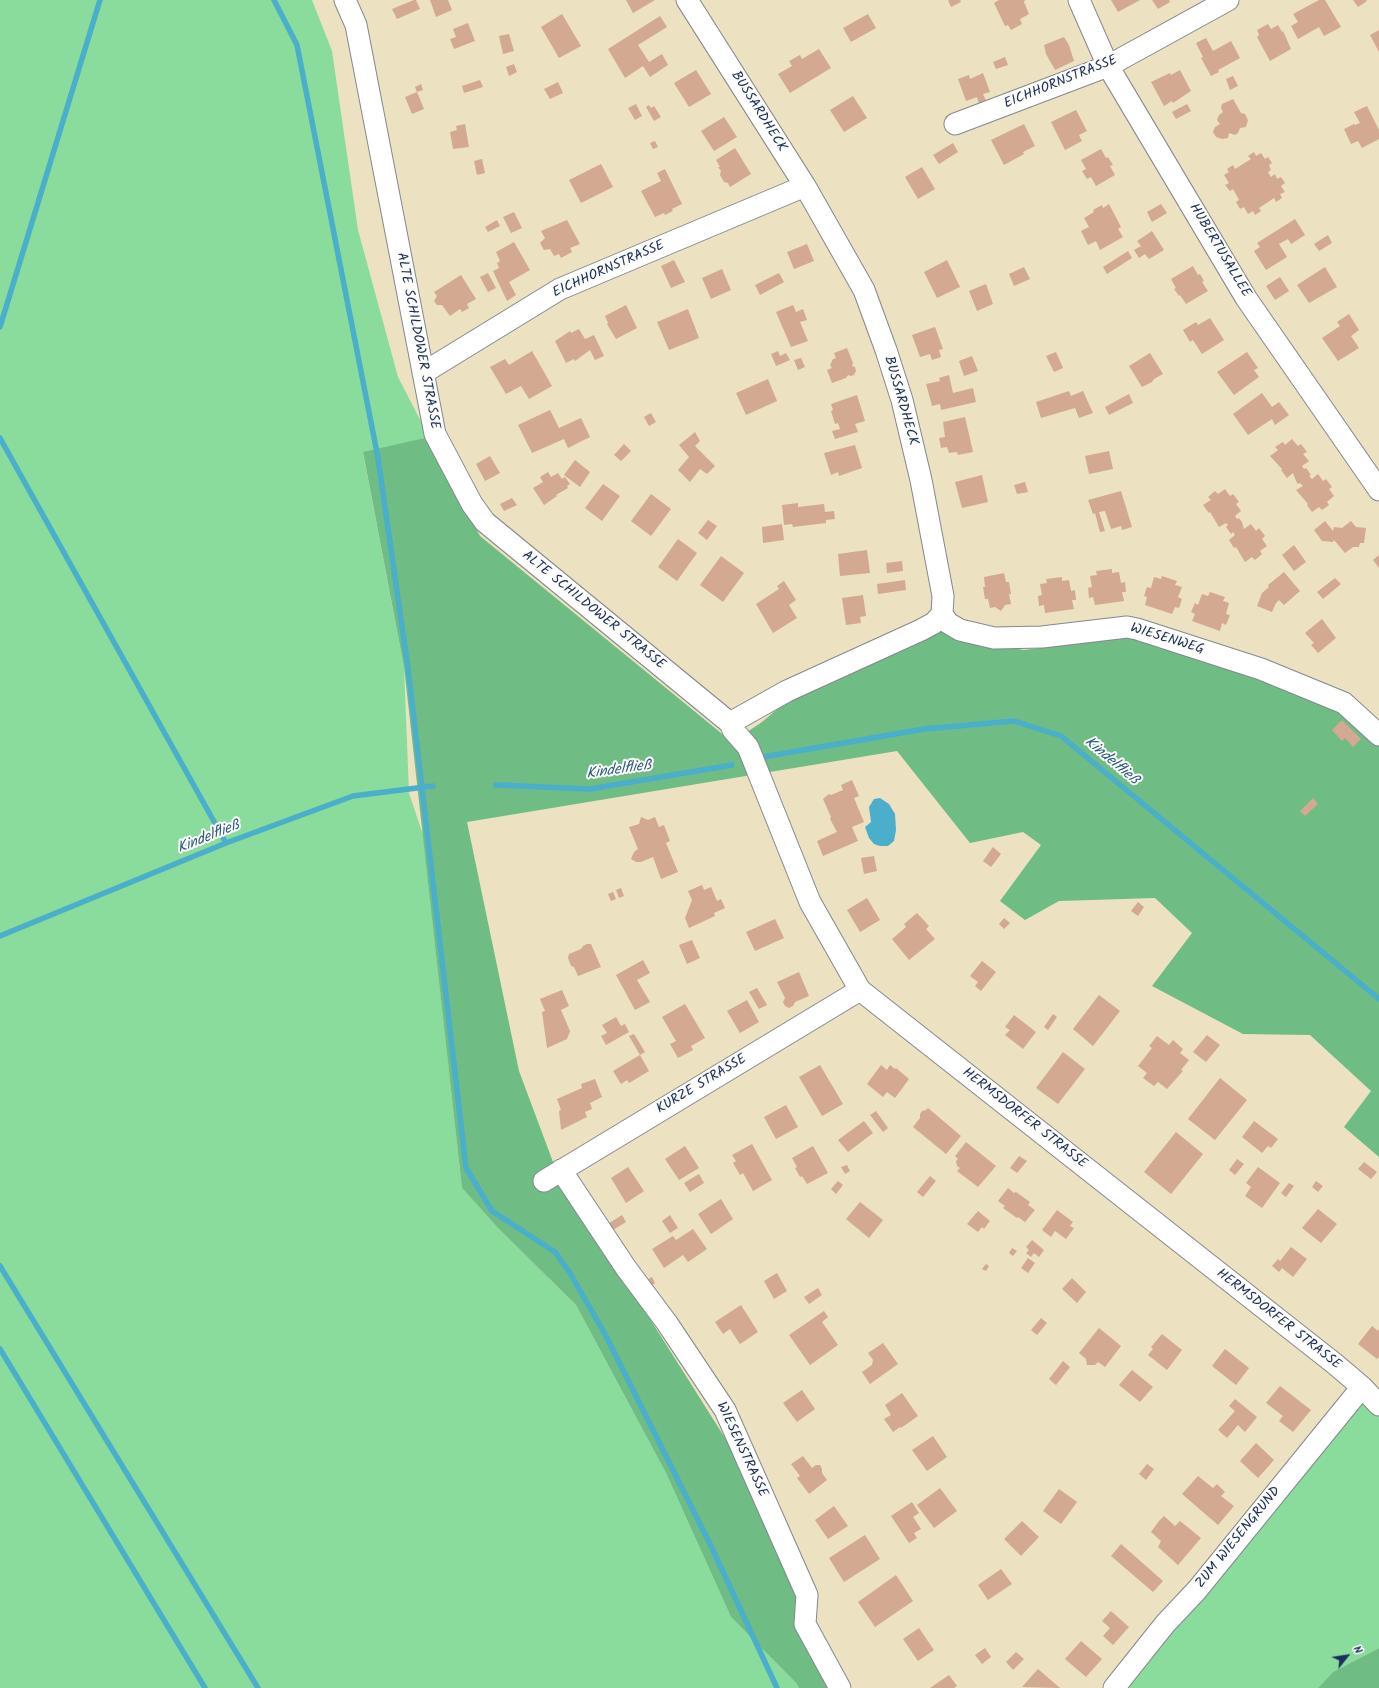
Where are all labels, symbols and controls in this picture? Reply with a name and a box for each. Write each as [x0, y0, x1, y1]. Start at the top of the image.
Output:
street label: EICHHORNSTRASSE [1002, 53, 1120, 113]
street label: BUSSARDHECK [726, 68, 790, 156]
street label: HUBERTUSALLEE [1184, 201, 1254, 301]
street label: EICHHORNSTRASSE [551, 238, 667, 302]
street label: ALTE SCHILDOWER STRASSE [392, 251, 442, 431]
street label: BUSSARDHECK [879, 354, 921, 448]
street label: ALTE SCHILDOWER STRASSE [518, 548, 668, 674]
street label: WIESENWEG [1128, 621, 1206, 659]
water label: Kindelfließ [1080, 734, 1142, 790]
water label: Kindelfließ [585, 758, 653, 784]
water label: Kindelfließ [175, 817, 243, 859]
street label: KURZE STRASSE [654, 1052, 750, 1118]
street label: HERMSDORFER STRASSE [958, 1065, 1090, 1173]
street label: HERMSDORFER STRASSE [1212, 1266, 1344, 1374]
street label: WIESENSTRASSE [712, 1400, 770, 1500]
street label: ZUM WIESENGRUND [1193, 1484, 1285, 1592]
north arrow [1327, 1636, 1367, 1676]
text: N [1348, 1642, 1367, 1658]

